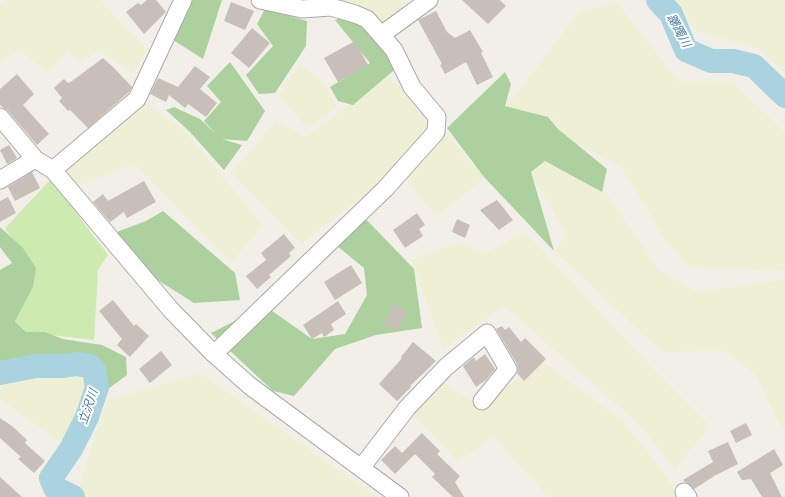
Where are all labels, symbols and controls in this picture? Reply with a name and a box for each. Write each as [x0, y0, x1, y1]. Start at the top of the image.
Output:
water label: 躑躅川 [663, 12, 693, 50]
water label: 立沢川 [76, 388, 102, 426]

